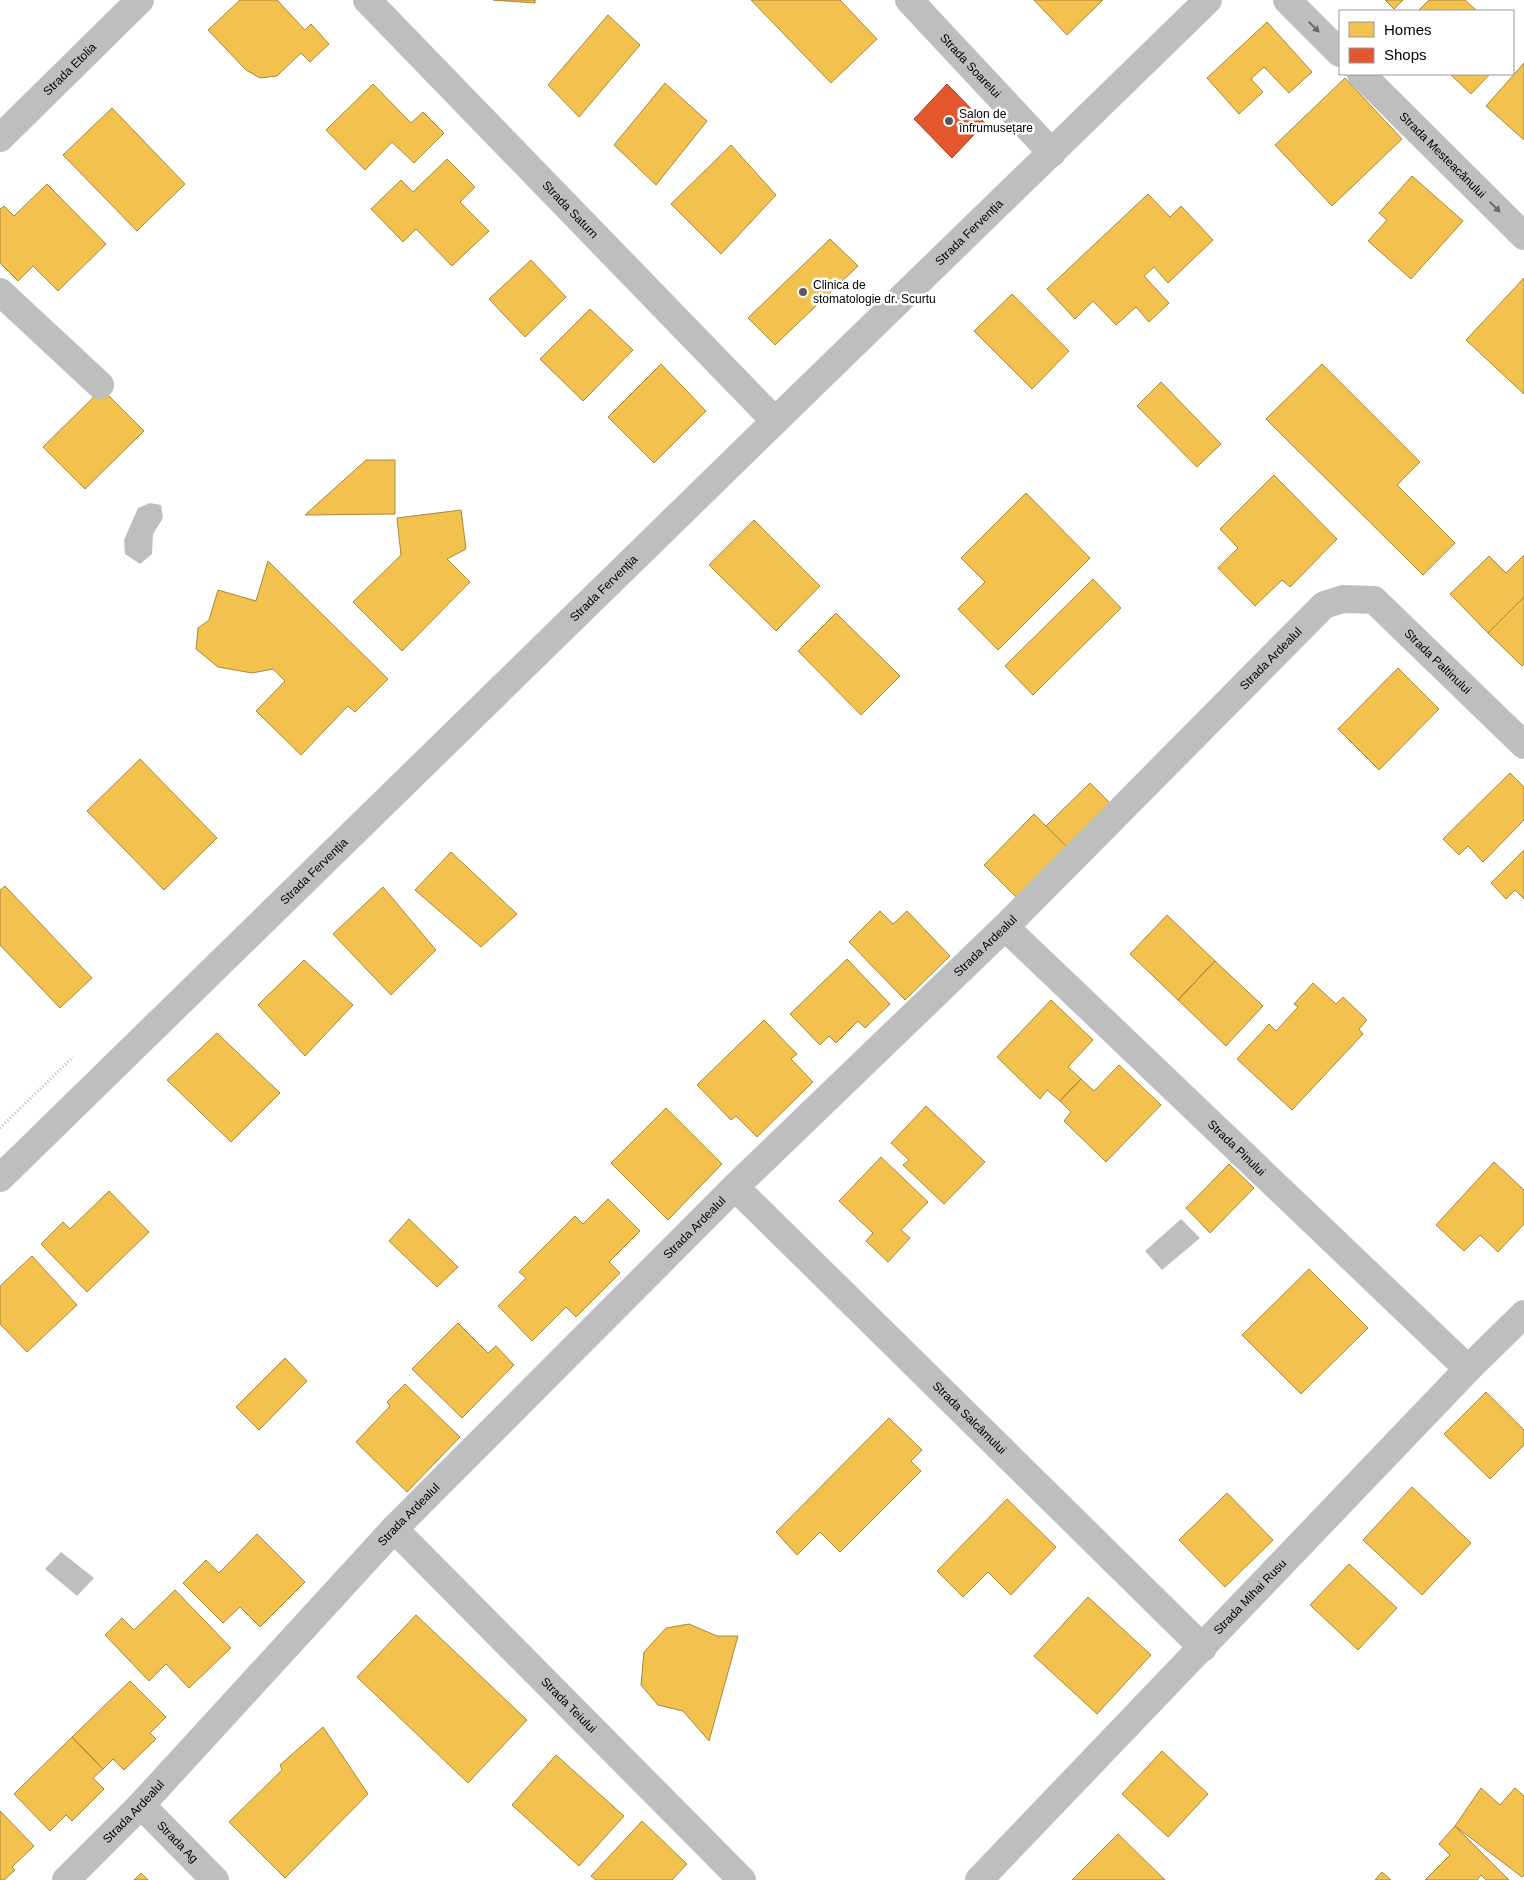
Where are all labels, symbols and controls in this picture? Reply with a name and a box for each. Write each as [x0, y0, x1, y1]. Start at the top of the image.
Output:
legend [1339, 10, 1514, 75]
one-way arrow [1307, 20, 1319, 32]
text: Homes [1384, 21, 1432, 38]
street label: Strada Soarelui [937, 31, 1004, 101]
street label: Strada Etolia [40, 40, 99, 98]
text: Shops [1384, 46, 1427, 63]
place label: Salon de înfrumusețare [958, 107, 1033, 135]
street label: Strada Mesteacănului [1396, 109, 1489, 201]
marker: Salon de înfrumusețare [943, 115, 955, 127]
street label: Strada Saturn [539, 178, 601, 241]
street label: Strada Fervenția [932, 196, 1006, 268]
one-way arrow [1488, 201, 1500, 213]
place label: Clinica de stomatologie dr. Scurtu [813, 278, 936, 306]
marker: Clinica de stomatologie dr. Scurtu [797, 286, 809, 298]
street label: Strada Fervenția [567, 552, 641, 624]
street label: Strada Ardealul [1237, 625, 1305, 693]
street label: Strada Paltinului [1401, 626, 1474, 697]
street label: Strada Fervenția [277, 835, 351, 907]
street label: Strada Ardealul [951, 912, 1020, 979]
street label: Strada Pinului [1205, 1117, 1268, 1179]
street label: Strada Ardealul [660, 1194, 728, 1262]
street label: Strada Salcâmului [930, 1379, 1009, 1457]
street label: Strada Ardealul [375, 1480, 442, 1549]
street label: Strada Mihai Rusu [1211, 1556, 1289, 1637]
street label: Strada Teiului [538, 1674, 599, 1736]
street label: Strada Ardealul [100, 1777, 167, 1846]
street label: Strada Ag [154, 1818, 201, 1866]

